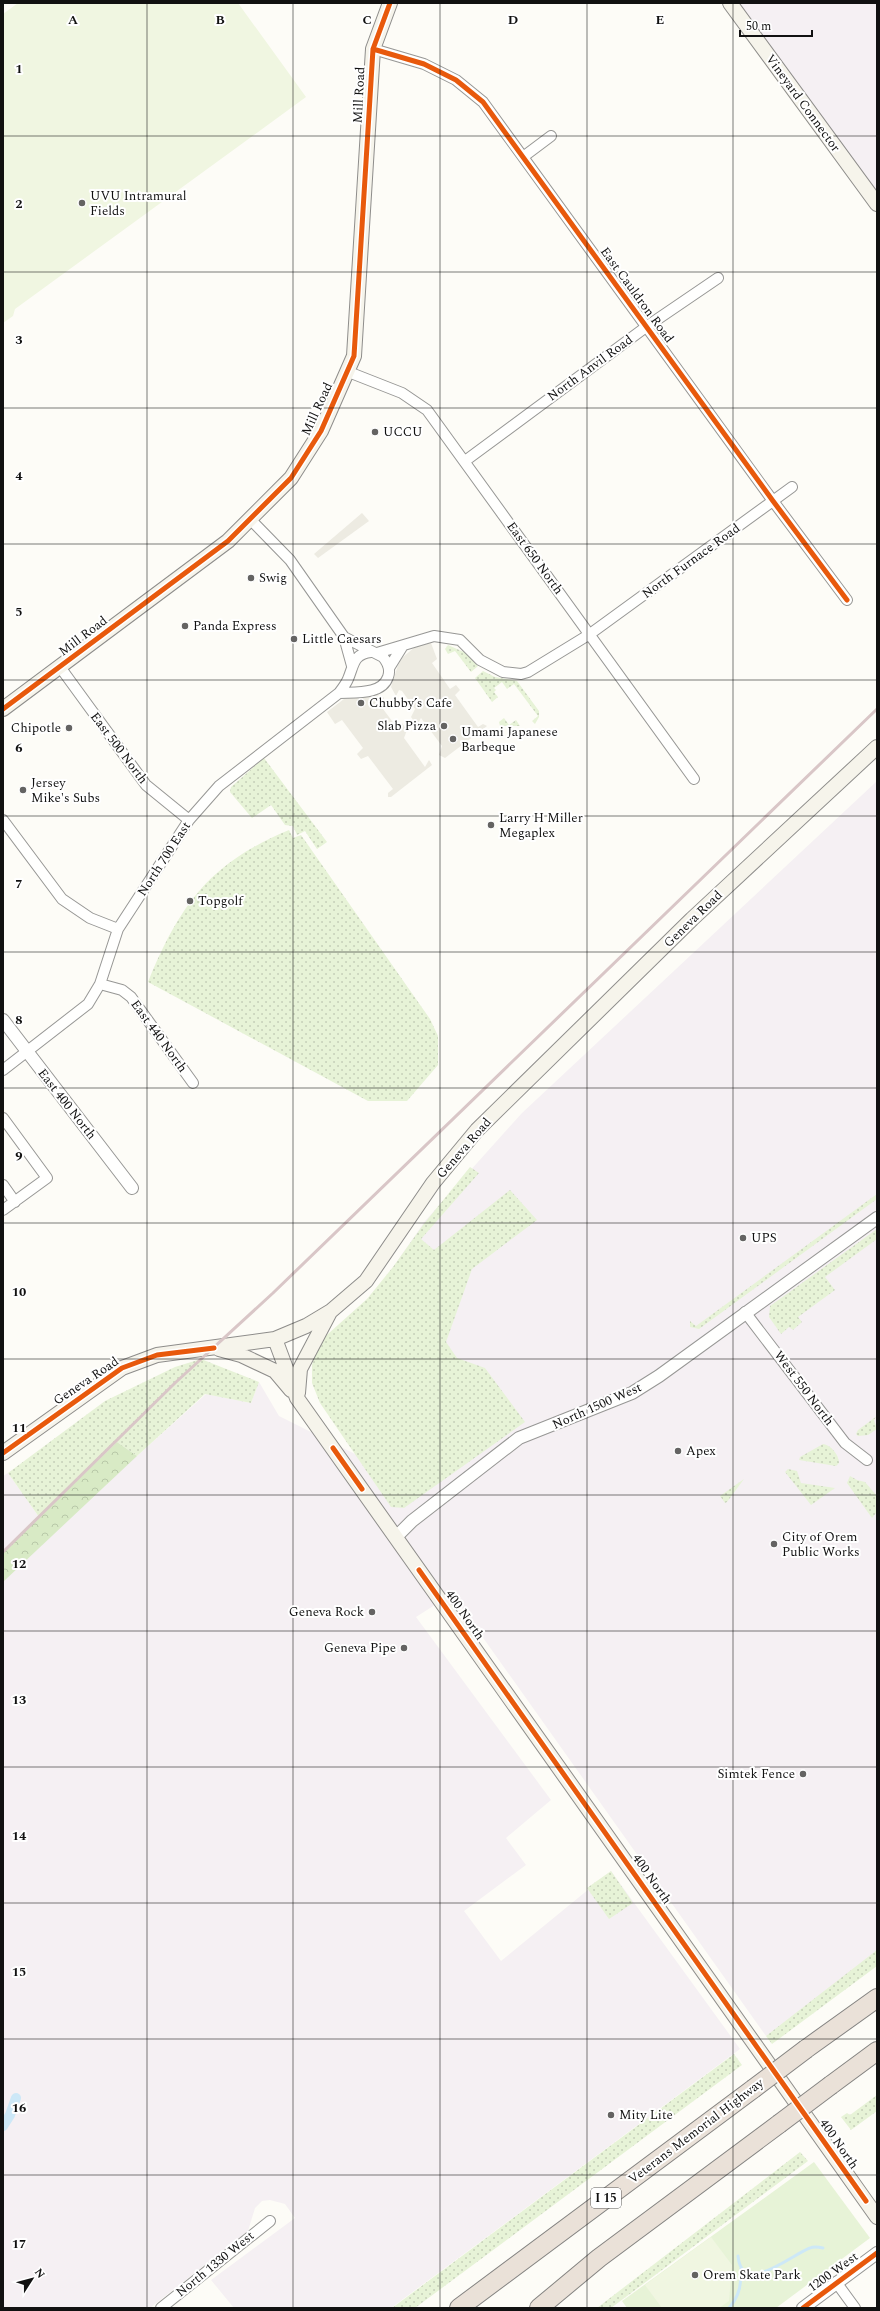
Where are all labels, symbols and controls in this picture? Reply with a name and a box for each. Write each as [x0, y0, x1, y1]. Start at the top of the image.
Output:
text: A [68, 10, 78, 30]
text: B [215, 10, 225, 30]
text: C [362, 10, 372, 30]
text: D [508, 10, 518, 30]
text: E [656, 10, 665, 30]
scale bar [740, 12, 812, 38]
text: 50 m [746, 17, 771, 36]
street label: Vineyard Connector [761, 50, 845, 156]
text: 1 [15, 59, 23, 79]
street label: Mill Road [348, 66, 370, 124]
place label: UVU Intramural Fields [90, 186, 187, 221]
text: 2 [15, 194, 23, 214]
marker: UVU Intramural Fields [77, 198, 87, 208]
street label: East Cauldron Road [595, 243, 679, 347]
text: 3 [15, 330, 23, 350]
street label: North Anvil Road [543, 330, 637, 406]
street label: Mill Road [296, 379, 338, 439]
place label: UCCU [383, 422, 423, 442]
marker: UCCU [370, 427, 380, 437]
text: 4 [15, 466, 23, 486]
street label: East 650 North [502, 517, 569, 599]
street label: North Furnace Road [638, 518, 744, 604]
place label: Swig [259, 568, 287, 588]
marker: Swig [246, 573, 256, 583]
text: 5 [15, 602, 23, 622]
street label: Mill Road [54, 611, 112, 661]
place label: Panda Express [193, 616, 277, 636]
marker: Panda Express [180, 621, 190, 631]
place label: Little Caesars [302, 629, 382, 649]
marker: Little Caesars [289, 634, 299, 644]
place label: Chubby’s Cafe [369, 693, 452, 713]
marker: Chubby’s Cafe [356, 698, 366, 708]
street label: East 500 North [85, 708, 153, 789]
place label: Slab Pizza [377, 716, 437, 736]
place label: Chipotle [11, 718, 61, 738]
marker: Slab Pizza [439, 721, 449, 731]
place label: Umami Japanese Barbeque [461, 722, 558, 757]
marker: Chipotle [64, 723, 74, 733]
marker: Umami Japanese Barbeque [448, 734, 458, 744]
text: 6 [15, 738, 23, 758]
place label: Jersey Mike's Subs [31, 773, 100, 808]
marker: Jersey Mike's Subs [18, 785, 28, 795]
place label: Larry H Miller Megaplex [499, 808, 583, 843]
street label: North 700 East [132, 817, 196, 900]
marker: Larry H Miller Megaplex [486, 820, 496, 830]
text: 7 [15, 874, 23, 894]
street label: Geneva Road [659, 886, 727, 952]
place label: Topgolf [198, 891, 244, 911]
marker: Topgolf [185, 896, 195, 906]
street label: East 440 North [126, 995, 193, 1077]
text: 8 [15, 1010, 23, 1030]
street label: East 400 North [33, 1064, 102, 1144]
street label: Geneva Road [432, 1113, 496, 1183]
text: 9 [15, 1146, 23, 1166]
place label: UPS [751, 1228, 777, 1248]
marker: UPS [738, 1233, 748, 1243]
text: 10 [12, 1282, 26, 1302]
street label: West 550 North [769, 1346, 839, 1430]
street label: Geneva Road [49, 1352, 123, 1410]
street label: North 1500 West [549, 1377, 645, 1435]
text: 11 [12, 1418, 26, 1438]
place label: Apex [686, 1441, 716, 1461]
marker: Apex [673, 1446, 683, 1456]
place label: City of Orem Public Works [782, 1527, 860, 1562]
marker: City of Orem Public Works [769, 1539, 779, 1549]
text: 12 [12, 1554, 26, 1574]
street label: 400 North [440, 1586, 490, 1645]
place label: Geneva Rock [289, 1602, 364, 1622]
marker: Geneva Rock [367, 1607, 377, 1617]
place label: Geneva Pipe [324, 1638, 396, 1658]
marker: Geneva Pipe [399, 1643, 409, 1653]
text: 13 [12, 1690, 26, 1710]
place label: Simtek Fence [717, 1764, 795, 1784]
marker: Simtek Fence [798, 1769, 808, 1779]
text: 14 [12, 1826, 27, 1846]
street label: 400 North [627, 1850, 677, 1909]
text: 15 [12, 1962, 26, 1982]
street label: Veterans Memorial Highway [624, 2073, 769, 2189]
text: 16 [12, 2098, 26, 2118]
place label: Mity Lite [619, 2105, 673, 2125]
marker: Mity Lite [606, 2110, 616, 2120]
street label: 400 North [814, 2115, 864, 2174]
road number: I 15 [591, 2188, 621, 2208]
street label: North 1330 West [171, 2226, 259, 2302]
text: 17 [12, 2234, 26, 2254]
street label: 1200 West [804, 2247, 863, 2297]
north arrow [12, 2259, 52, 2299]
text: N [30, 2265, 49, 2282]
place label: Orem Skate Park [703, 2265, 801, 2285]
marker: Orem Skate Park [690, 2270, 700, 2280]

